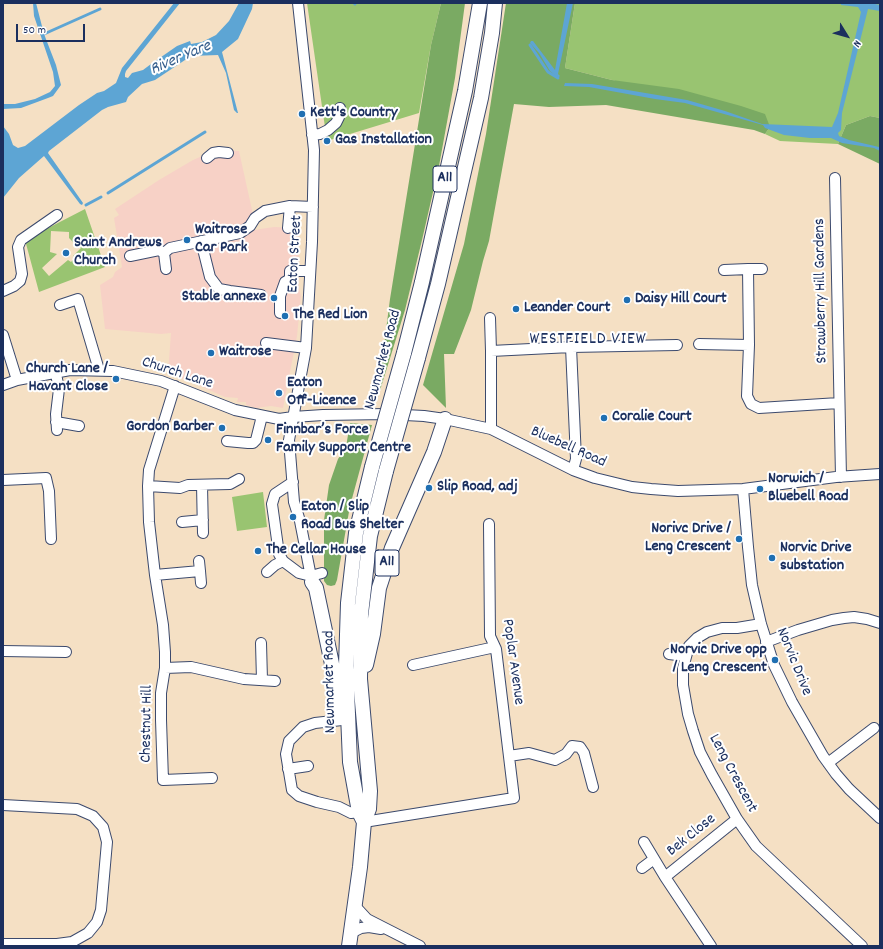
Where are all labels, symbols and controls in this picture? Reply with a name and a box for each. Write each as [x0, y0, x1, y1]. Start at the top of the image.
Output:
scale bar [18, 16, 87, 42]
north arrow [827, 16, 867, 56]
text: 50 m [23, 22, 46, 39]
text: N [849, 36, 865, 50]
water label: River Yare [147, 37, 215, 81]
place label: Kett's Country [310, 104, 397, 124]
marker: Kett's Country [297, 109, 307, 119]
place label: Gas Installation [335, 131, 432, 151]
marker: Gas Installation [322, 136, 332, 146]
road number: A11 [433, 166, 457, 192]
street label: Eaton Street [284, 215, 308, 293]
street label: Strawberry Hill Gardens [811, 218, 833, 364]
place label: Waitrose Car Park [195, 221, 247, 259]
place label: Saint Andrews Church [74, 234, 162, 272]
marker: Waitrose Car Park [182, 235, 192, 245]
marker: Saint Andrews Church [61, 248, 71, 258]
place label: Stable annexe [182, 288, 266, 308]
place label: Daisy Hill Court [635, 290, 727, 310]
marker: Stable annexe [269, 293, 279, 303]
marker: Daisy Hill Court [622, 295, 632, 305]
place label: Leander Court [524, 299, 610, 319]
marker: Leander Court [511, 304, 521, 314]
place label: The Red Lion [293, 306, 367, 326]
street label: Newmarket Road [361, 308, 407, 412]
marker: The Red Lion [280, 311, 290, 321]
district label: WESTFIELD VIEW [530, 331, 646, 351]
place label: Waitrose [219, 343, 271, 363]
marker: Waitrose [206, 348, 216, 358]
street label: Church Lane [139, 353, 215, 395]
place label: Church Lane / Havant Close [26, 360, 108, 398]
marker: Church Lane / Havant Close [111, 374, 121, 384]
place label: Eaton Off-Licence [287, 374, 356, 412]
marker: Eaton Off-Licence [274, 388, 284, 398]
place label: Coralie Court [612, 408, 692, 428]
marker: Coralie Court [599, 413, 609, 423]
place label: Gordon Barber [126, 418, 214, 438]
place label: Finnbar’s Force Family Support Centre [276, 421, 411, 459]
marker: Gordon Barber [217, 423, 227, 433]
street label: Bluebell Road [527, 423, 609, 473]
marker: Finnbar’s Force Family Support Centre [263, 435, 273, 445]
place label: Norwich / Bluebell Road [768, 470, 848, 508]
place label: Slip Road, adj [437, 478, 518, 498]
marker: Slip Road, adj [424, 483, 434, 493]
marker: Norwich / Bluebell Road [755, 484, 765, 494]
place label: Eaton / Slip Road Bus Shelter [301, 498, 404, 536]
marker: Eaton / Slip Road Bus Shelter [288, 512, 298, 522]
place label: Norivc Drive / Leng Crescent [645, 520, 731, 558]
marker: Norivc Drive / Leng Crescent [734, 534, 744, 544]
place label: Norvic Drive substation [780, 539, 851, 577]
place label: The Cellar House [266, 541, 366, 561]
marker: The Cellar House [253, 546, 263, 556]
road number: A11 [375, 550, 399, 576]
marker: Norvic Drive substation [767, 553, 777, 563]
street label: Poplar Avenue [496, 618, 528, 706]
street label: Norvic Drive [771, 625, 815, 699]
street label: Newmarket Road [321, 630, 341, 734]
place label: Norvic Drive opp / Leng Crescent [670, 641, 767, 679]
marker: Norvic Drive opp / Leng Crescent [770, 655, 780, 665]
street label: Chestnut Hill [138, 685, 158, 763]
street label: Leng Crescent [703, 732, 761, 816]
street label: Bek Close [664, 810, 720, 862]

